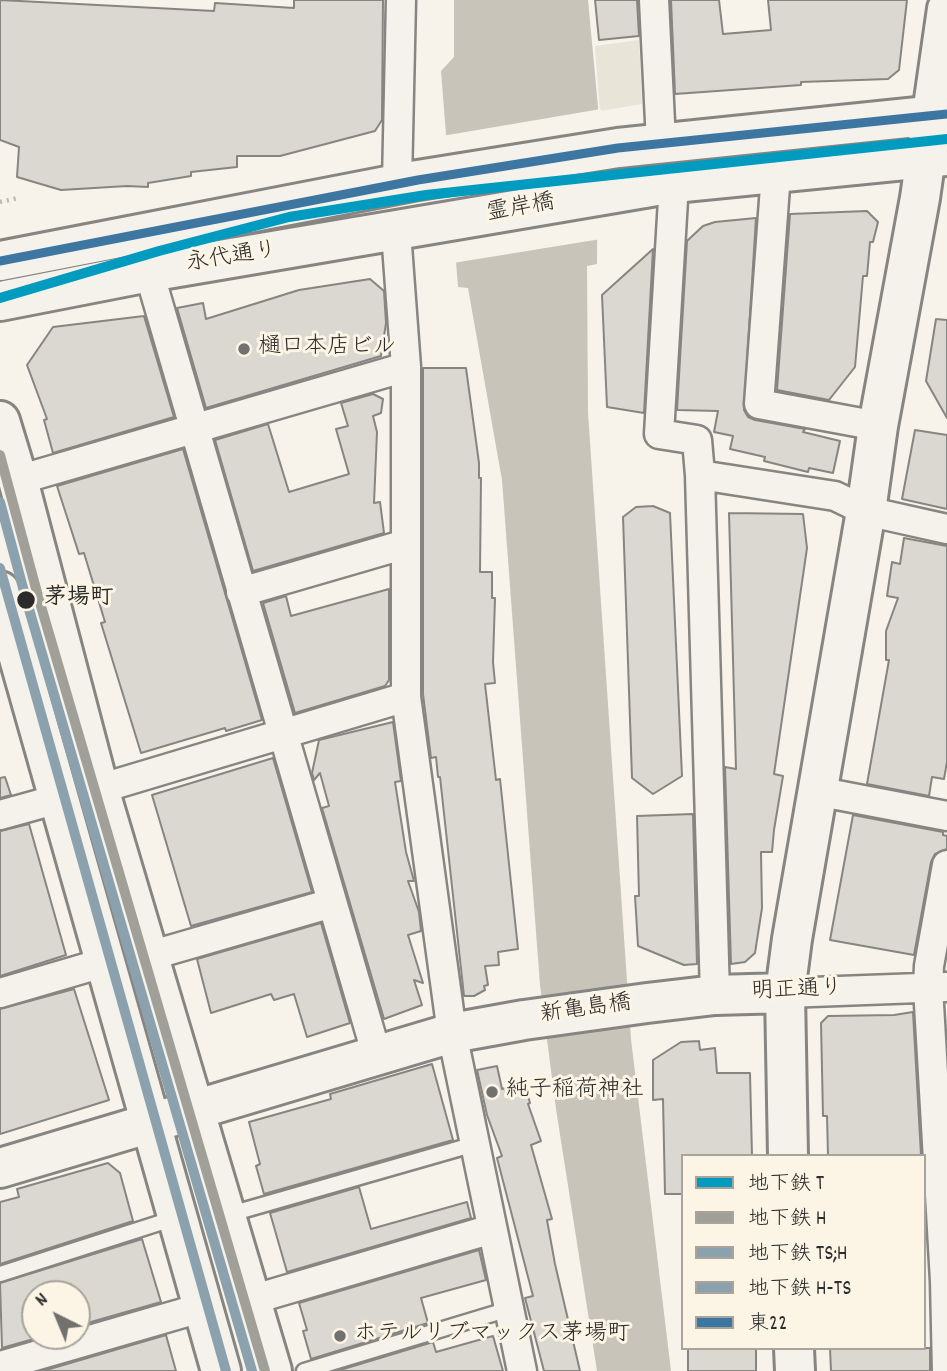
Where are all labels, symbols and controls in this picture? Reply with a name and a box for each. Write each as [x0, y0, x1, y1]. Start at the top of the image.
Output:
street label: 霊岸橋 [485, 190, 557, 230]
street label: 永代通り [184, 238, 280, 280]
place label: 樋口本店ビル [258, 335, 396, 363]
marker: 樋口本店ビル [236, 341, 252, 357]
place label: 茅場町 [44, 586, 113, 614]
marker: 茅場町 [15, 589, 37, 611]
street label: 明正通り [751, 977, 843, 1007]
street label: 新亀島橋 [539, 991, 633, 1031]
place label: 純子稲荷神社 [506, 1078, 644, 1106]
marker: 純子稲荷神社 [484, 1084, 500, 1100]
legend [681, 1154, 926, 1350]
text: 地下鉄 T [748, 1170, 824, 1200]
text: 地下鉄 H [748, 1205, 827, 1235]
text: 地下鉄 TS;H [748, 1240, 848, 1270]
text: 地下鉄 H-TS [748, 1275, 851, 1305]
north arrow [21, 1280, 91, 1350]
text: N [30, 1288, 55, 1314]
text: 東22 [748, 1310, 787, 1340]
place label: ホテルリブマックス茅場町 [354, 1322, 630, 1350]
marker: ホテルリブマックス茅場町 [332, 1328, 348, 1344]

